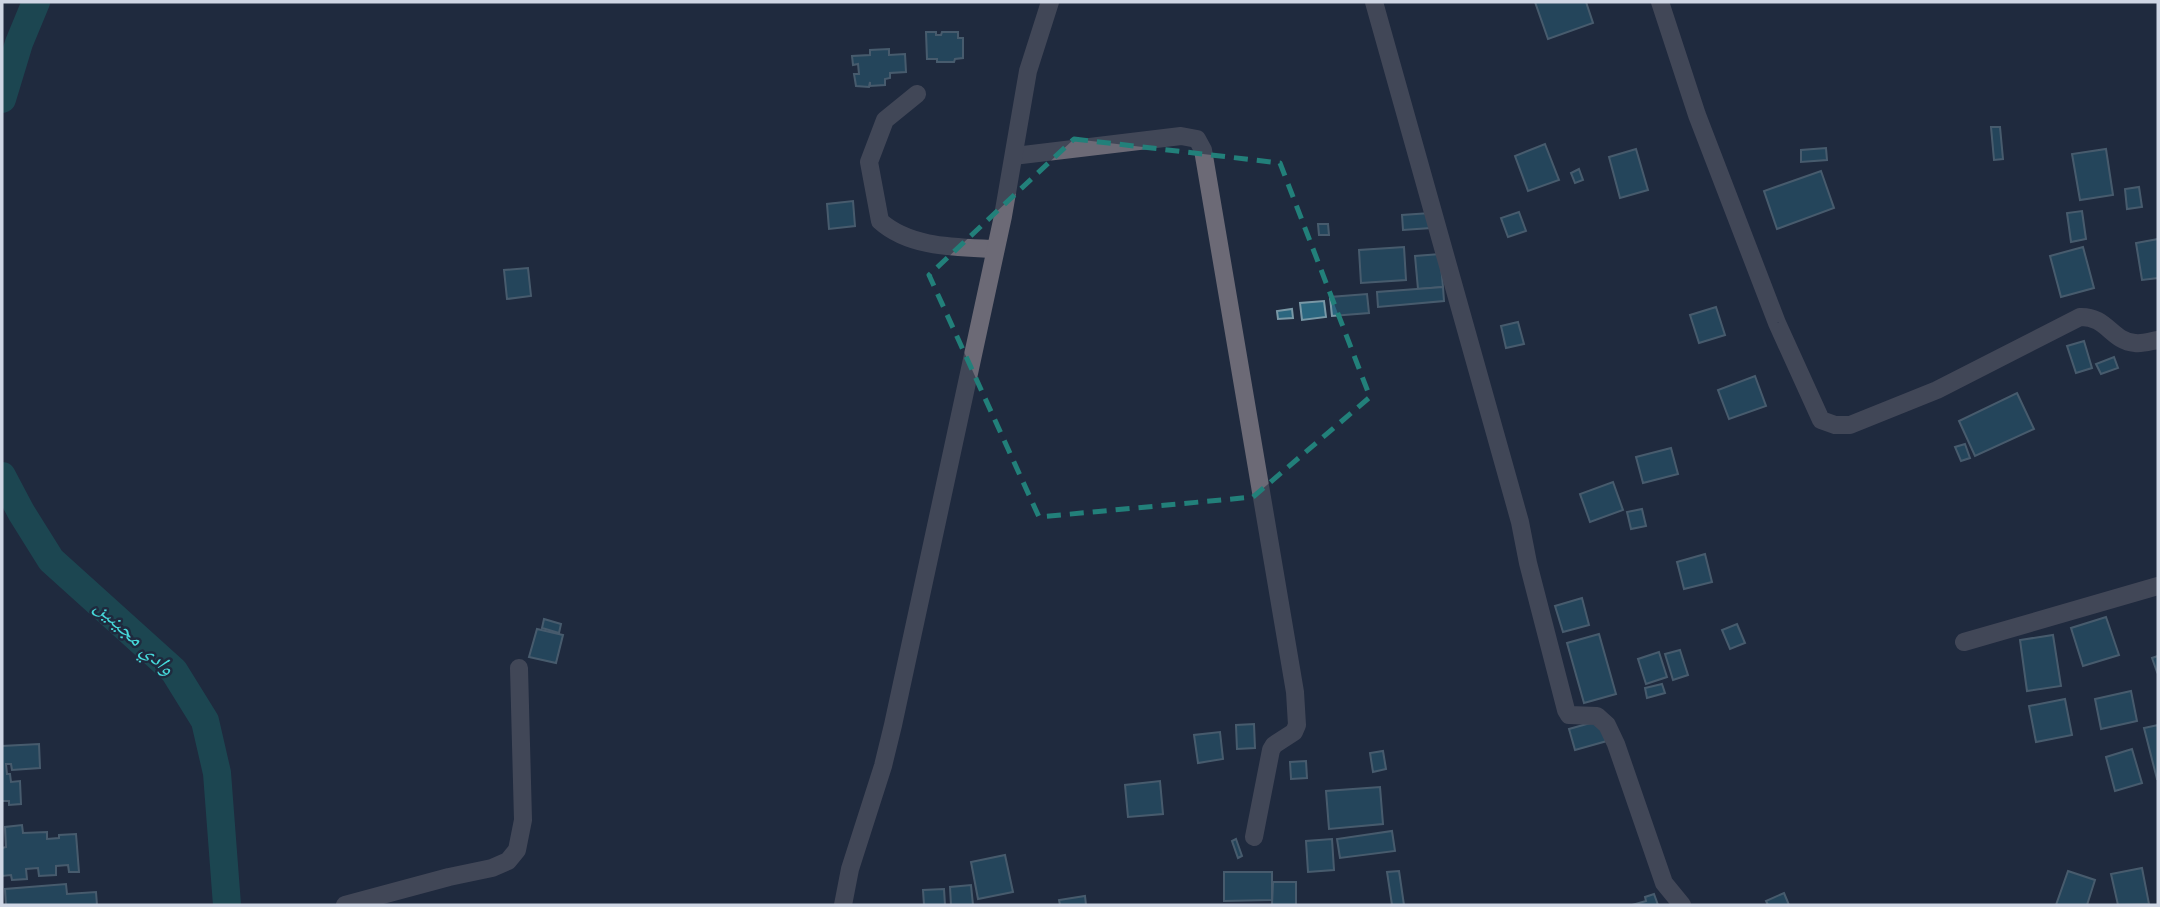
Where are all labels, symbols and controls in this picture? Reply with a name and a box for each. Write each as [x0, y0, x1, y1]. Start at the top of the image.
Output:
water label: وادي مجينين [87, 592, 182, 683]

